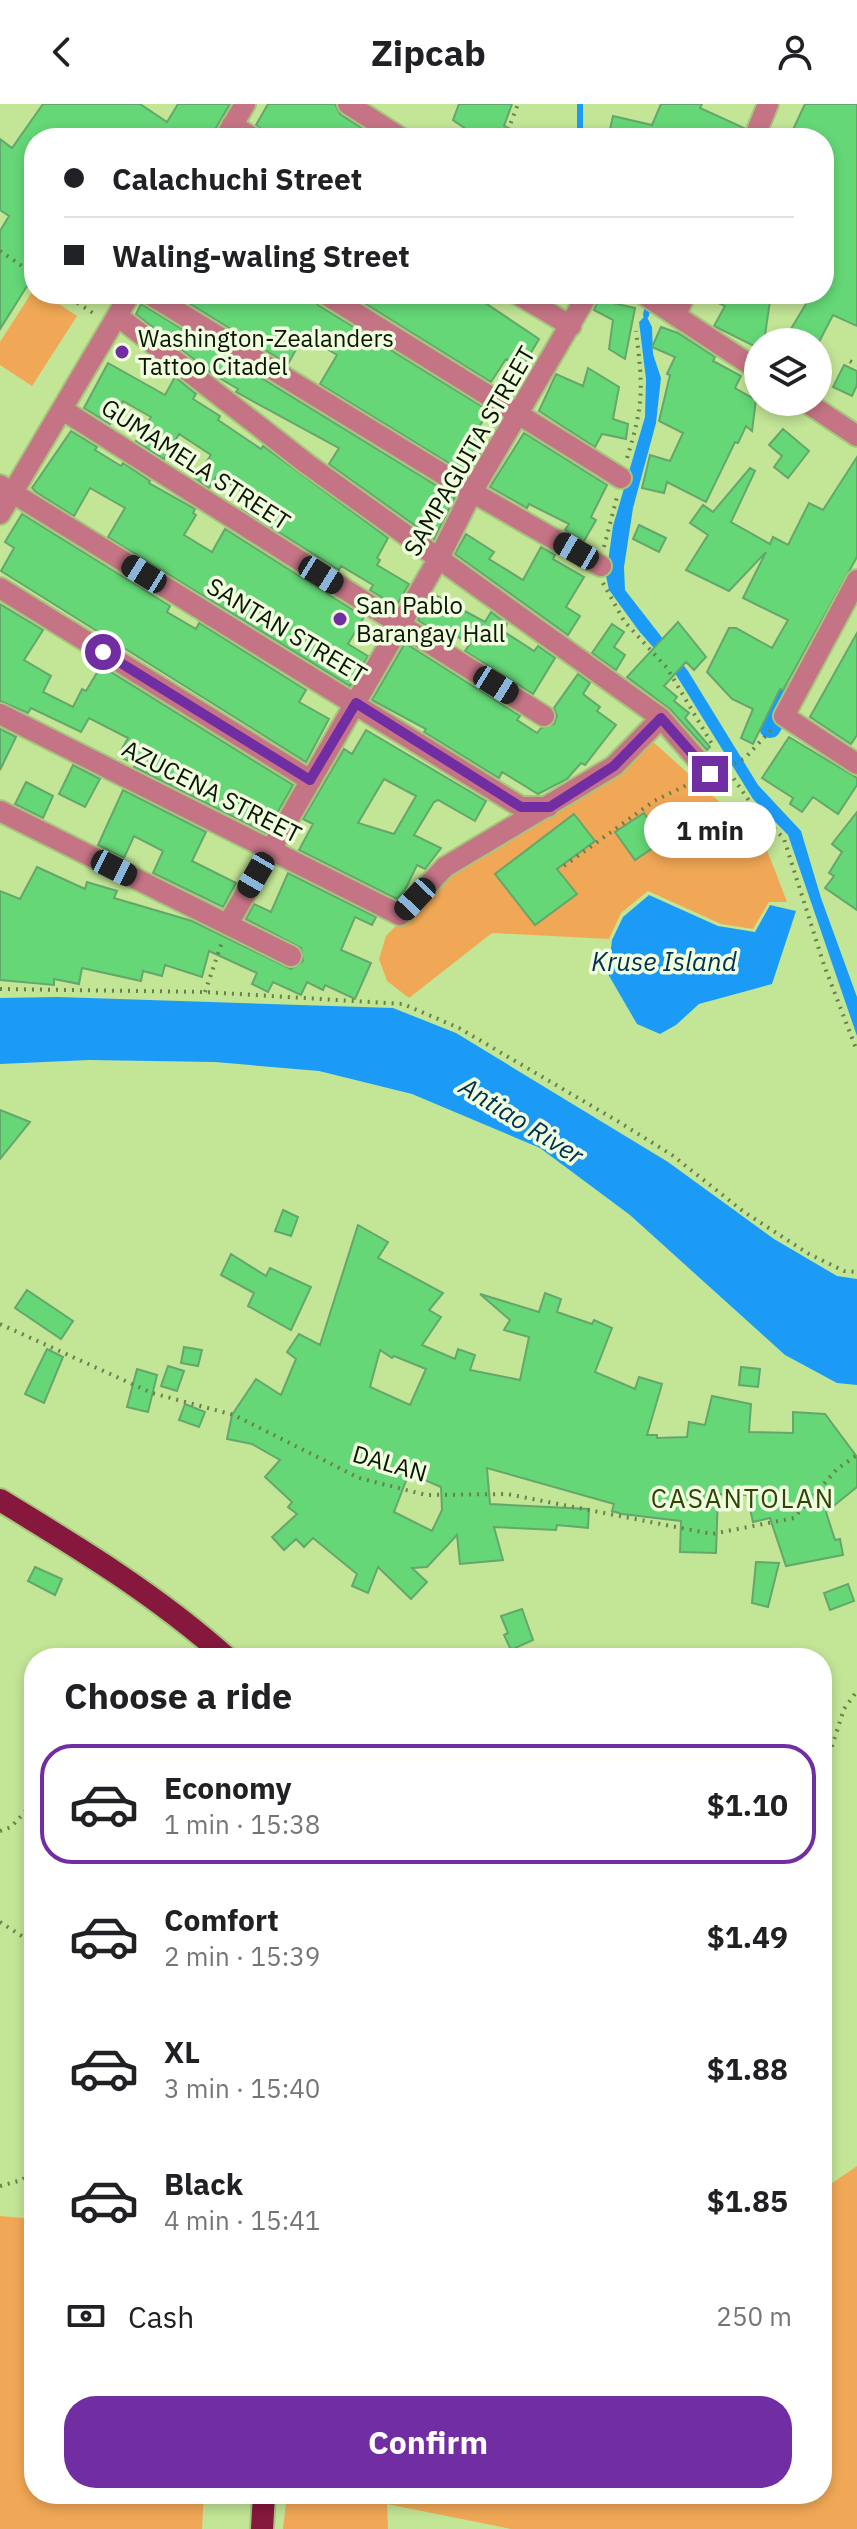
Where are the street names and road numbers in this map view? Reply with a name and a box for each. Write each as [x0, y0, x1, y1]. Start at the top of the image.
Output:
street label: SAMPAGUITA STREET [396, 340, 542, 562]
street label: GUMAMELA STREET [95, 391, 297, 537]
street label: SANTAN STREET [201, 570, 373, 690]
street label: AZUCENA STREET [117, 732, 307, 850]
street label: DALAN [349, 1437, 431, 1489]

